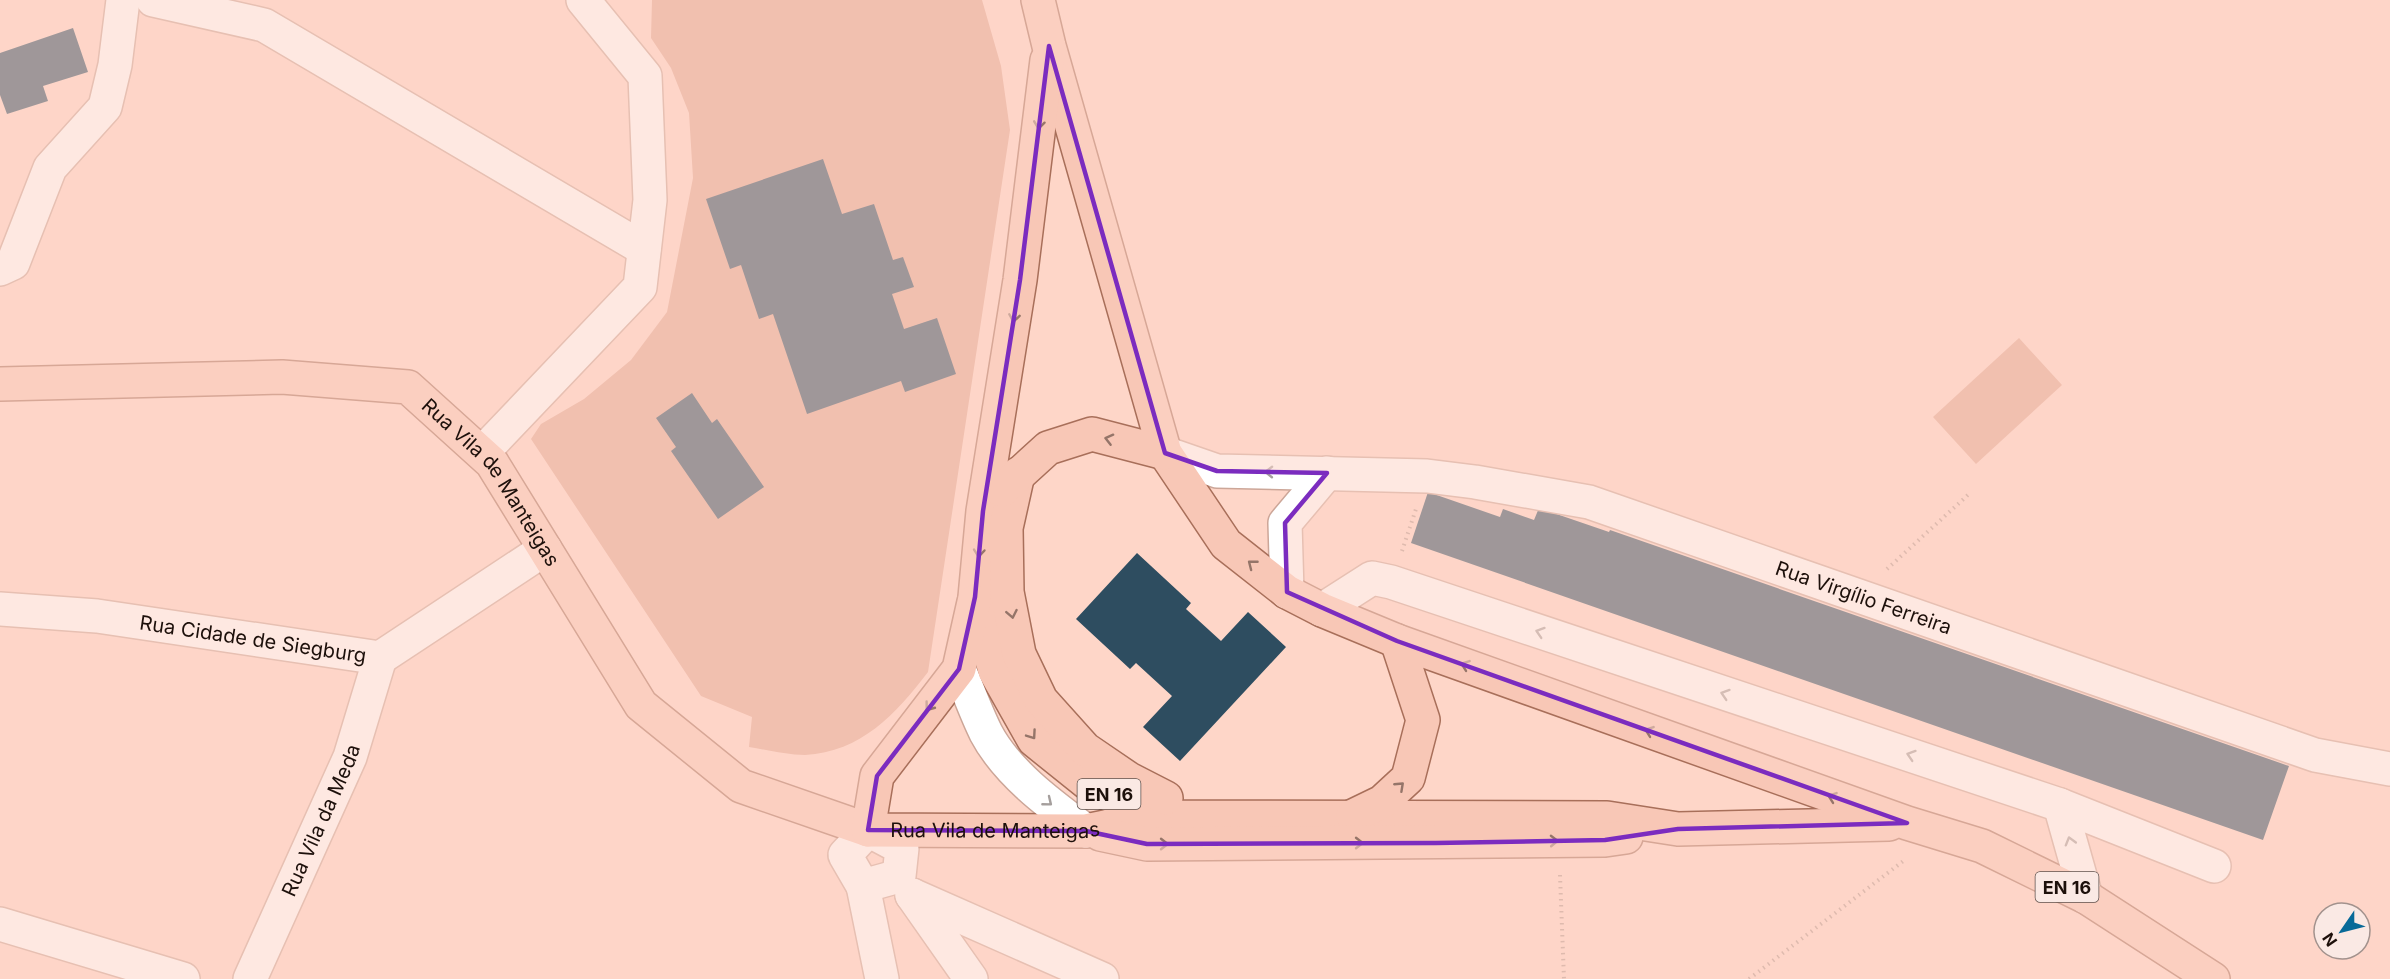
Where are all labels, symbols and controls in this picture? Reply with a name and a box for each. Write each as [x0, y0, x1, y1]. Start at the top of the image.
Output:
one-way arrow [1034, 121, 1046, 130]
one-way arrow [1008, 314, 1020, 323]
street label: Rua Vila de Manteigas [417, 393, 565, 571]
one-way arrow [1104, 433, 1114, 446]
one-way arrow [1264, 466, 1273, 478]
one-way arrow [973, 548, 986, 557]
street label: Rua Virgílio Ferreira [1772, 556, 1955, 639]
one-way arrow [1248, 561, 1259, 572]
one-way arrow [1005, 609, 1018, 619]
street label: Rua Cidade de Siegburg [138, 610, 368, 668]
one-way arrow [1535, 627, 1546, 639]
one-way arrow [1460, 660, 1471, 673]
one-way arrow [1721, 688, 1731, 701]
one-way arrow [926, 701, 937, 712]
one-way arrow [1644, 725, 1654, 738]
one-way arrow [1025, 728, 1036, 739]
street label: Rua Vila da Meda [277, 741, 365, 900]
one-way arrow [1906, 750, 1916, 762]
road number: EN 16 [1078, 779, 1140, 809]
one-way arrow [1393, 782, 1404, 793]
one-way arrow [1827, 791, 1838, 804]
one-way arrow [1041, 795, 1052, 806]
street label: Rua Vila de Manteigas [890, 816, 1102, 843]
one-way arrow [1550, 835, 1559, 847]
one-way arrow [2065, 836, 2078, 846]
one-way arrow [1355, 837, 1364, 849]
one-way arrow [1160, 838, 1169, 850]
road number: EN 16 [2036, 872, 2098, 902]
north arrow [2312, 901, 2372, 961]
text: N [2318, 929, 2341, 950]

